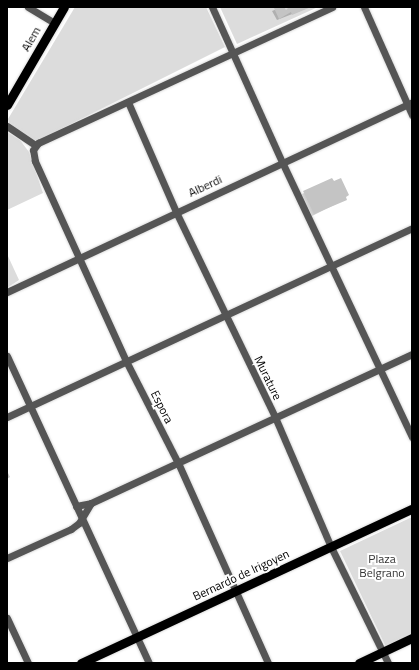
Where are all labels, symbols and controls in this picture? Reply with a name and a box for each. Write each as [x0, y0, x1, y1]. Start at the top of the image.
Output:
street label: Alem [18, 24, 44, 54]
street label: Alberdi [186, 172, 224, 200]
street label: Murature [251, 354, 285, 402]
street label: Espora [148, 388, 176, 426]
street label: Bernardo de Irigoyen [190, 546, 292, 604]
park label: Plaza Belgrano [359, 552, 405, 580]

